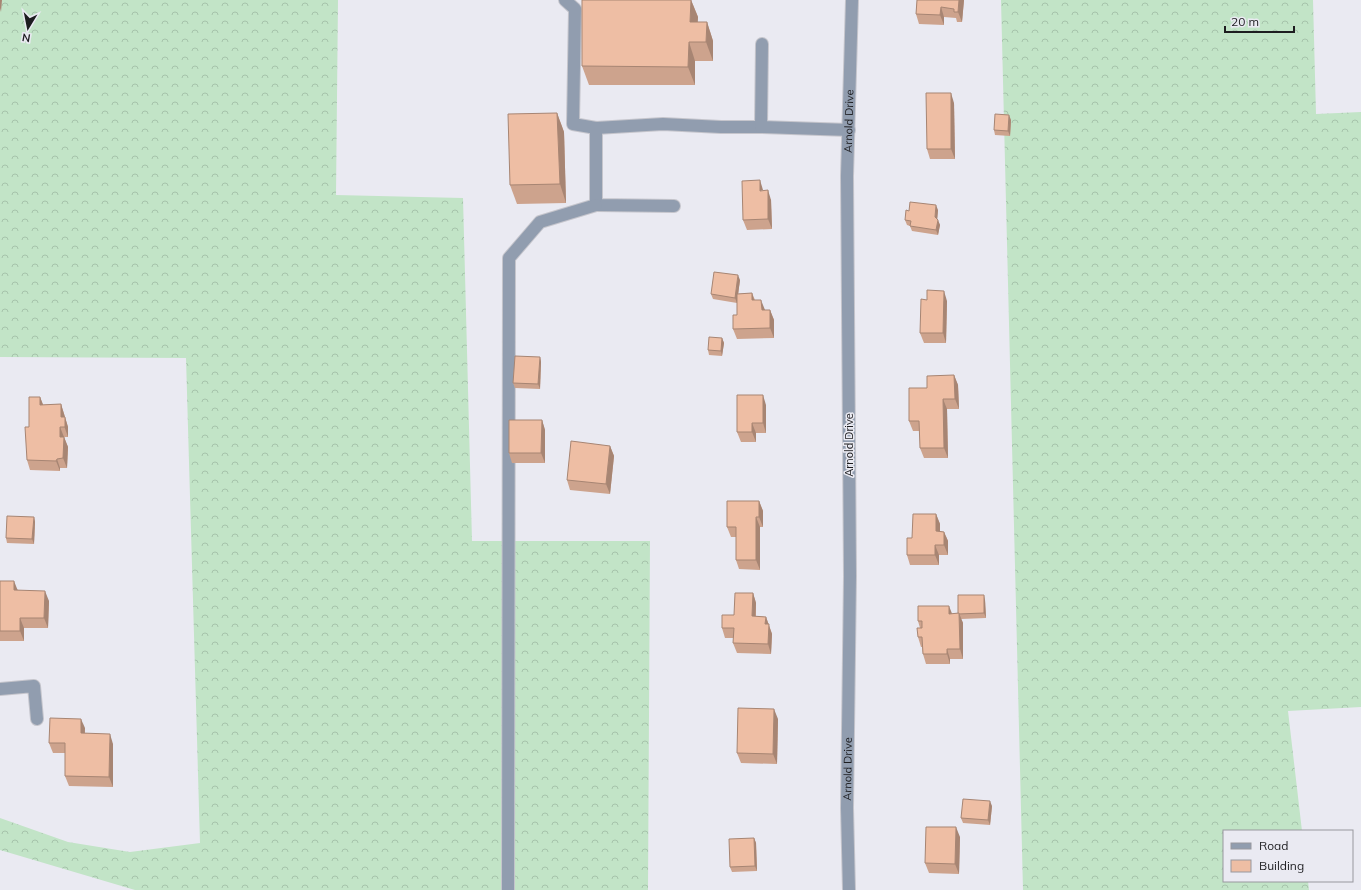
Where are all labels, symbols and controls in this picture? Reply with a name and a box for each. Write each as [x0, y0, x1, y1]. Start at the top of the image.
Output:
north arrow [8, 8, 48, 48]
scale bar [1225, 8, 1294, 34]
text: 20 m [1231, 14, 1259, 29]
text: N [21, 30, 32, 45]
street label: Arnold Drive [841, 89, 856, 153]
street label: Arnold Drive [842, 413, 856, 477]
street label: Arnold Drive [840, 737, 855, 801]
legend [1223, 830, 1353, 882]
text: Road [1259, 838, 1288, 853]
text: Building [1259, 858, 1304, 873]

